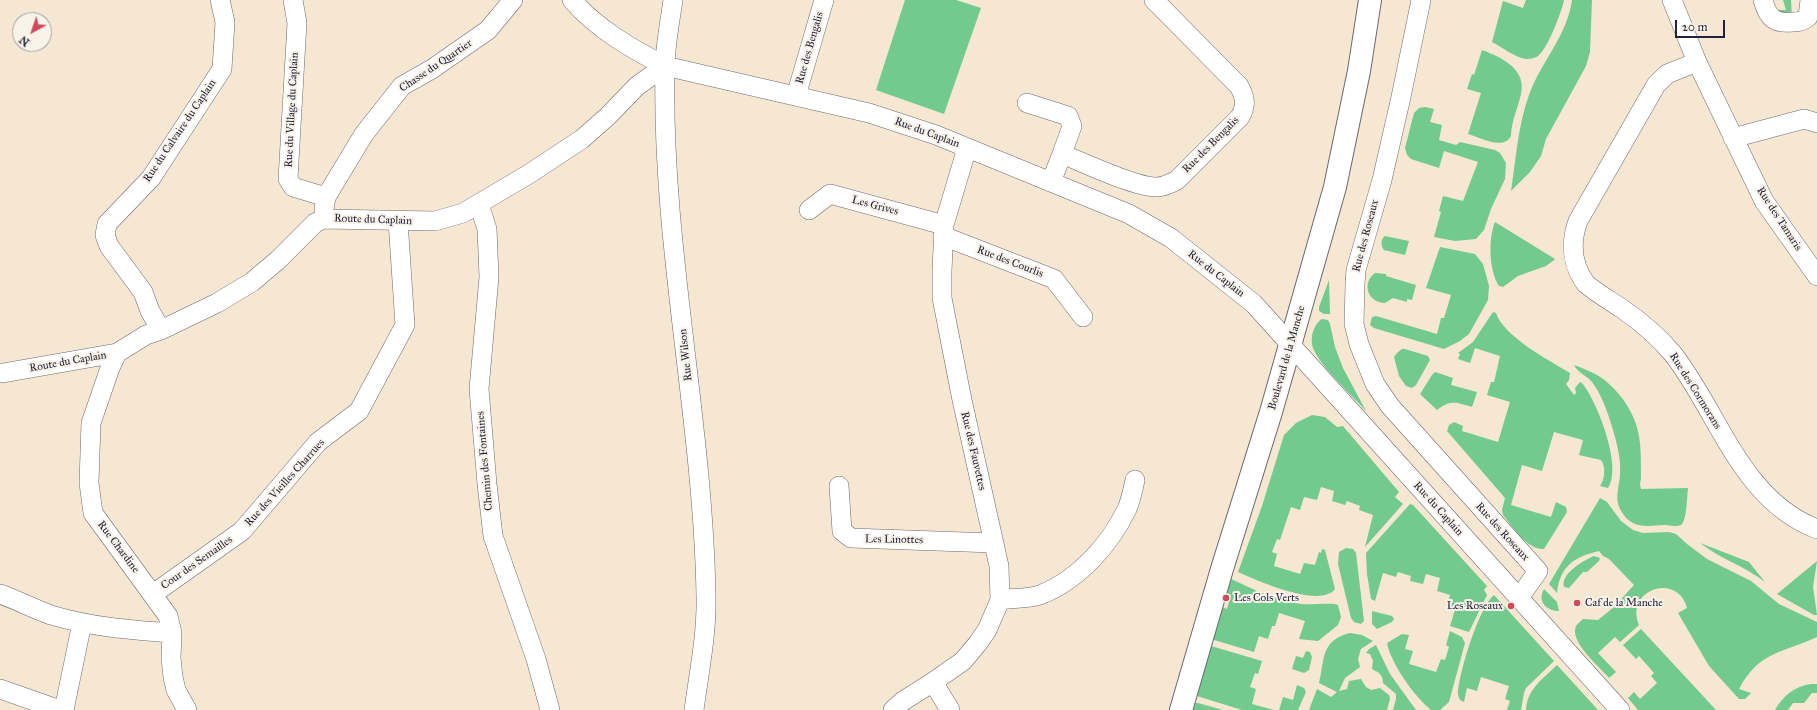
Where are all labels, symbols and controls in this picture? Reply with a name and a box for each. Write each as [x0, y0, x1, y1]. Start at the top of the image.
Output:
street label: Rue des Bengalis [793, 10, 827, 86]
north arrow [12, 12, 52, 52]
scale bar [1677, 12, 1727, 38]
text: 20 m [1682, 20, 1708, 34]
text: N [17, 33, 32, 49]
street label: Chasse du Quartier [397, 37, 475, 95]
street label: Rue du Village du Caplain [282, 52, 302, 168]
street label: Rue du Calvaire du Caplain [141, 77, 219, 185]
street label: Rue des Bengalis [1180, 114, 1242, 176]
street label: Rue du Caplain [893, 115, 961, 151]
street label: Rue des Tamaris [1753, 185, 1805, 253]
street label: Les Grives [850, 193, 900, 219]
street label: Rue des Roseaux [1350, 198, 1382, 274]
street label: Route du Caplain [334, 212, 412, 228]
street label: Rue des Courlis [975, 243, 1045, 281]
street label: Rue du Caplain [1185, 248, 1247, 300]
street label: Boulevard de la Manche [1266, 304, 1308, 412]
street label: Rue Wilson [677, 328, 695, 382]
street label: Route du Caplain [28, 349, 108, 375]
street label: Rue des Cormorans [1666, 350, 1724, 432]
street label: Rue des Fauvettes [958, 410, 988, 492]
street label: Chemin des Fontaines [474, 411, 496, 511]
street label: Rue des Vieilles Charrues [242, 437, 328, 529]
street label: Rue du Caplain [1410, 479, 1466, 539]
street label: Rue des Roseaux [1472, 500, 1532, 564]
street label: Rue Chardine [94, 518, 142, 576]
street label: Cour des Semailles [159, 533, 235, 593]
street label: Les Linottes [865, 533, 923, 547]
place label: Les Cols Verts [1234, 591, 1299, 605]
marker: Les Cols Verts [1221, 593, 1231, 603]
place label: Caf de la Manche [1585, 596, 1663, 610]
marker: Caf de la Manche [1572, 598, 1582, 608]
place label: Les Roseaux [1447, 599, 1503, 613]
marker: Les Roseaux [1506, 601, 1516, 611]

